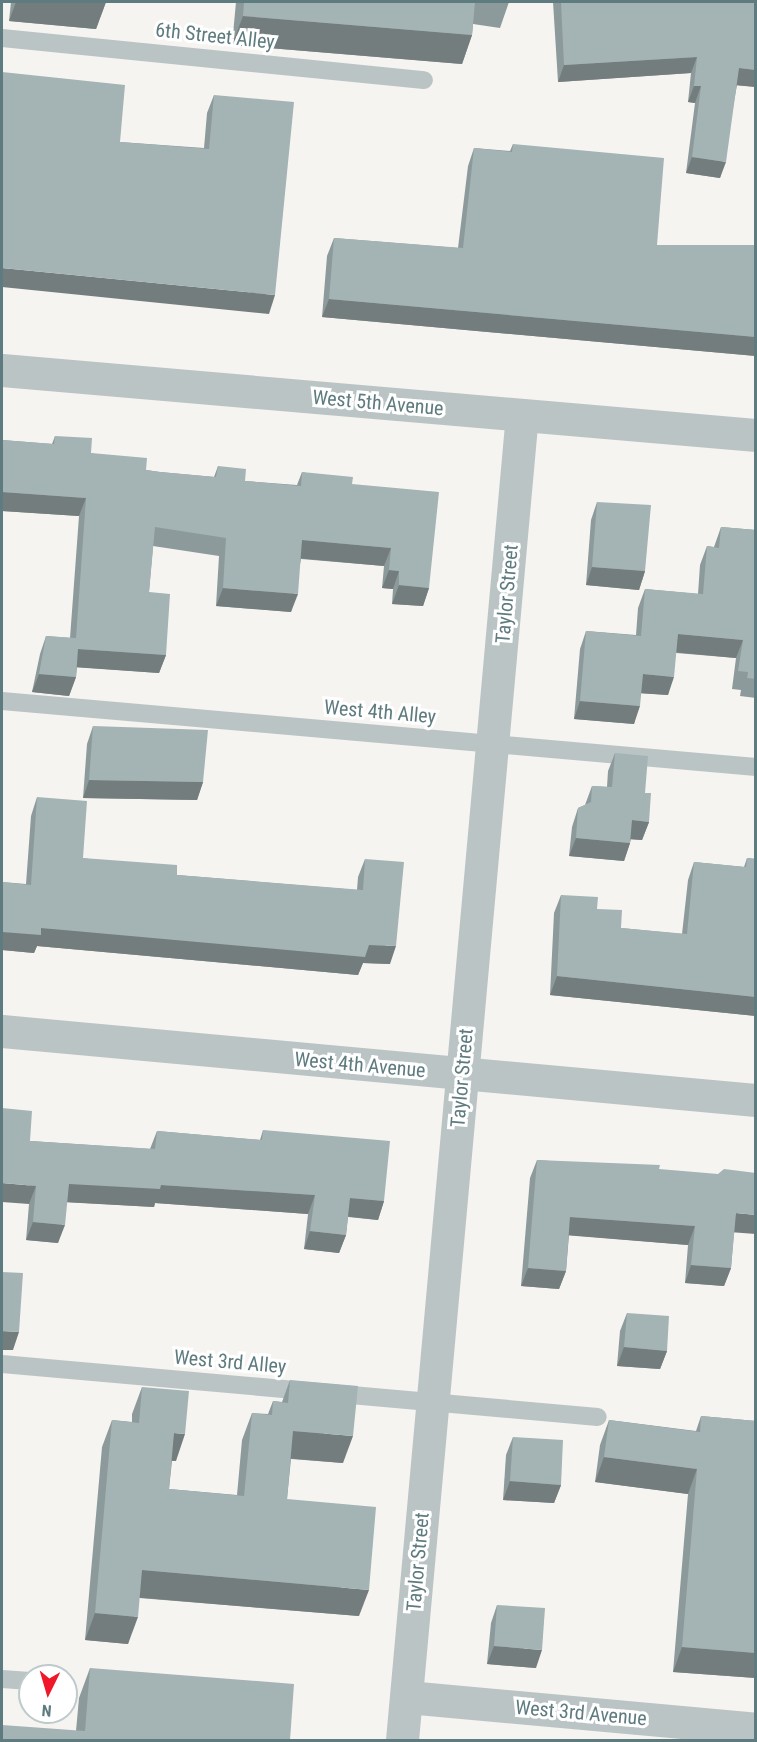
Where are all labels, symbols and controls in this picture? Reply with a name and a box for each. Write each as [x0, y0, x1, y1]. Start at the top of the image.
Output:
street label: 6th Street Alley [154, 18, 276, 54]
street label: West 5th Avenue [311, 385, 445, 421]
street label: Taylor Street [491, 544, 523, 644]
street label: West 4th Alley [323, 695, 437, 729]
street label: Taylor Street [446, 1028, 478, 1128]
street label: West 4th Avenue [293, 1047, 427, 1083]
street label: West 3rd Alley [173, 1345, 287, 1379]
street label: Taylor Street [402, 1512, 434, 1612]
north arrow [18, 1664, 78, 1724]
street label: West 3rd Avenue [514, 1695, 648, 1731]
text: N [41, 1701, 52, 1720]

